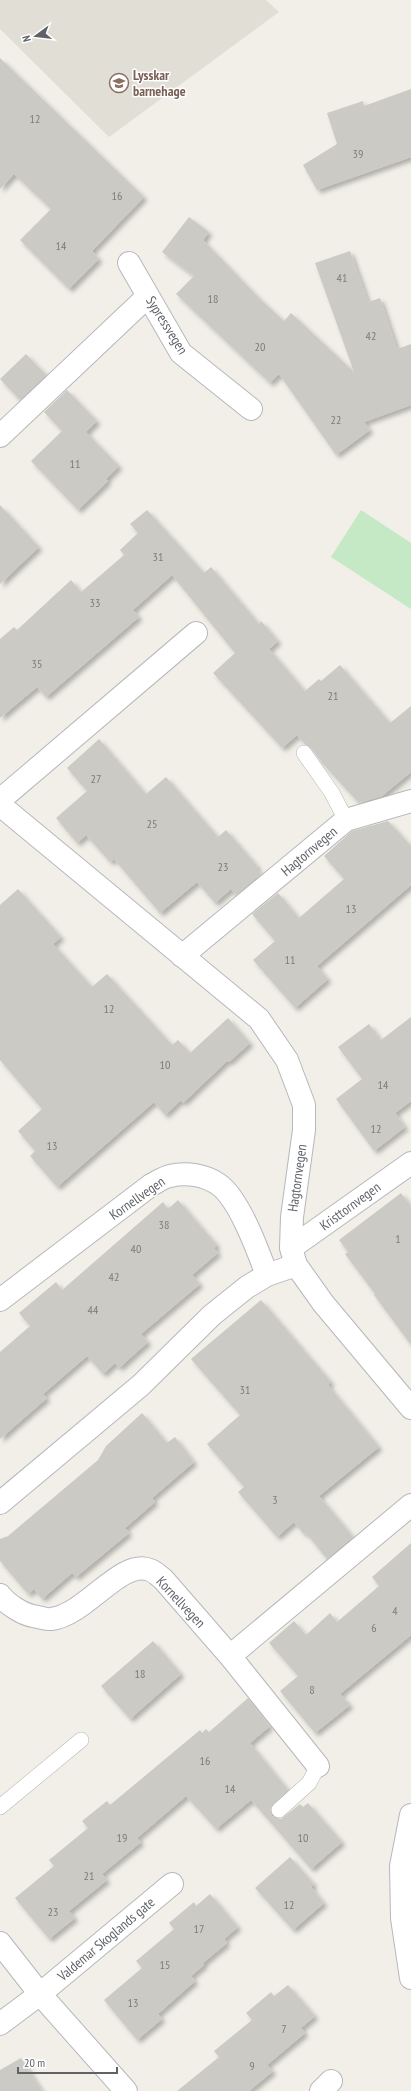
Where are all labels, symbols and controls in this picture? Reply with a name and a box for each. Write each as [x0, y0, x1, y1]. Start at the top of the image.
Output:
north arrow [16, 16, 56, 56]
text: N [19, 34, 34, 43]
place label: Lysskar barnehage [133, 66, 186, 100]
school or university icon: Lysskar barnehage [108, 72, 130, 94]
house number: 12 [30, 111, 40, 126]
house number: 39 [353, 146, 363, 161]
house number: 16 [112, 188, 122, 203]
house number: 14 [56, 238, 67, 253]
house number: 41 [337, 270, 347, 285]
house number: 18 [208, 291, 218, 306]
street label: Sypressvegen [142, 292, 192, 358]
house number: 42 [366, 328, 376, 343]
house number: 20 [255, 339, 265, 354]
house number: 22 [331, 412, 341, 427]
house number: 11 [70, 456, 80, 471]
house number: 31 [153, 549, 163, 564]
house number: 33 [90, 595, 100, 610]
house number: 35 [32, 656, 42, 671]
house number: 21 [328, 688, 338, 703]
house number: 27 [91, 771, 101, 786]
house number: 25 [147, 816, 157, 831]
street label: Hagtornvegen [277, 822, 341, 880]
house number: 23 [218, 859, 228, 874]
house number: 13 [346, 901, 356, 916]
house number: 11 [285, 952, 295, 967]
house number: 12 [104, 1001, 114, 1016]
house number: 10 [160, 1057, 170, 1072]
house number: 14 [378, 1077, 389, 1092]
house number: 12 [371, 1121, 381, 1136]
house number: 13 [47, 1138, 57, 1153]
street label: Hagtornvegen [283, 1143, 311, 1213]
street label: Kornellvegen [106, 1172, 168, 1224]
street label: Kristtornvegen [316, 1178, 384, 1234]
house number: 38 [159, 1217, 169, 1232]
house number: 1 [395, 1231, 401, 1246]
house number: 40 [131, 1241, 141, 1256]
house number: 42 [109, 1269, 119, 1284]
house number: 44 [88, 1302, 99, 1317]
house number: 31 [240, 1382, 250, 1397]
house number: 3 [272, 1492, 278, 1507]
street label: Kornellvegen [153, 1573, 209, 1631]
house number: 4 [392, 1603, 398, 1618]
house number: 6 [371, 1620, 377, 1635]
house number: 18 [135, 1666, 145, 1681]
house number: 8 [309, 1682, 315, 1697]
house number: 16 [200, 1753, 210, 1768]
house number: 14 [225, 1781, 236, 1796]
house number: 19 [117, 1830, 127, 1845]
house number: 10 [298, 1830, 308, 1845]
house number: 21 [84, 1868, 94, 1883]
street label: Valdemar Skoglands gate [53, 1893, 158, 1986]
house number: 12 [284, 1897, 294, 1912]
house number: 23 [48, 1904, 58, 1919]
house number: 17 [194, 1921, 204, 1936]
house number: 15 [160, 1957, 170, 1972]
house number: 13 [128, 1995, 138, 2010]
house number: 7 [281, 2021, 287, 2036]
scale bar [18, 2049, 117, 2075]
text: 20 m [24, 2055, 45, 2070]
house number: 9 [249, 2058, 255, 2073]

